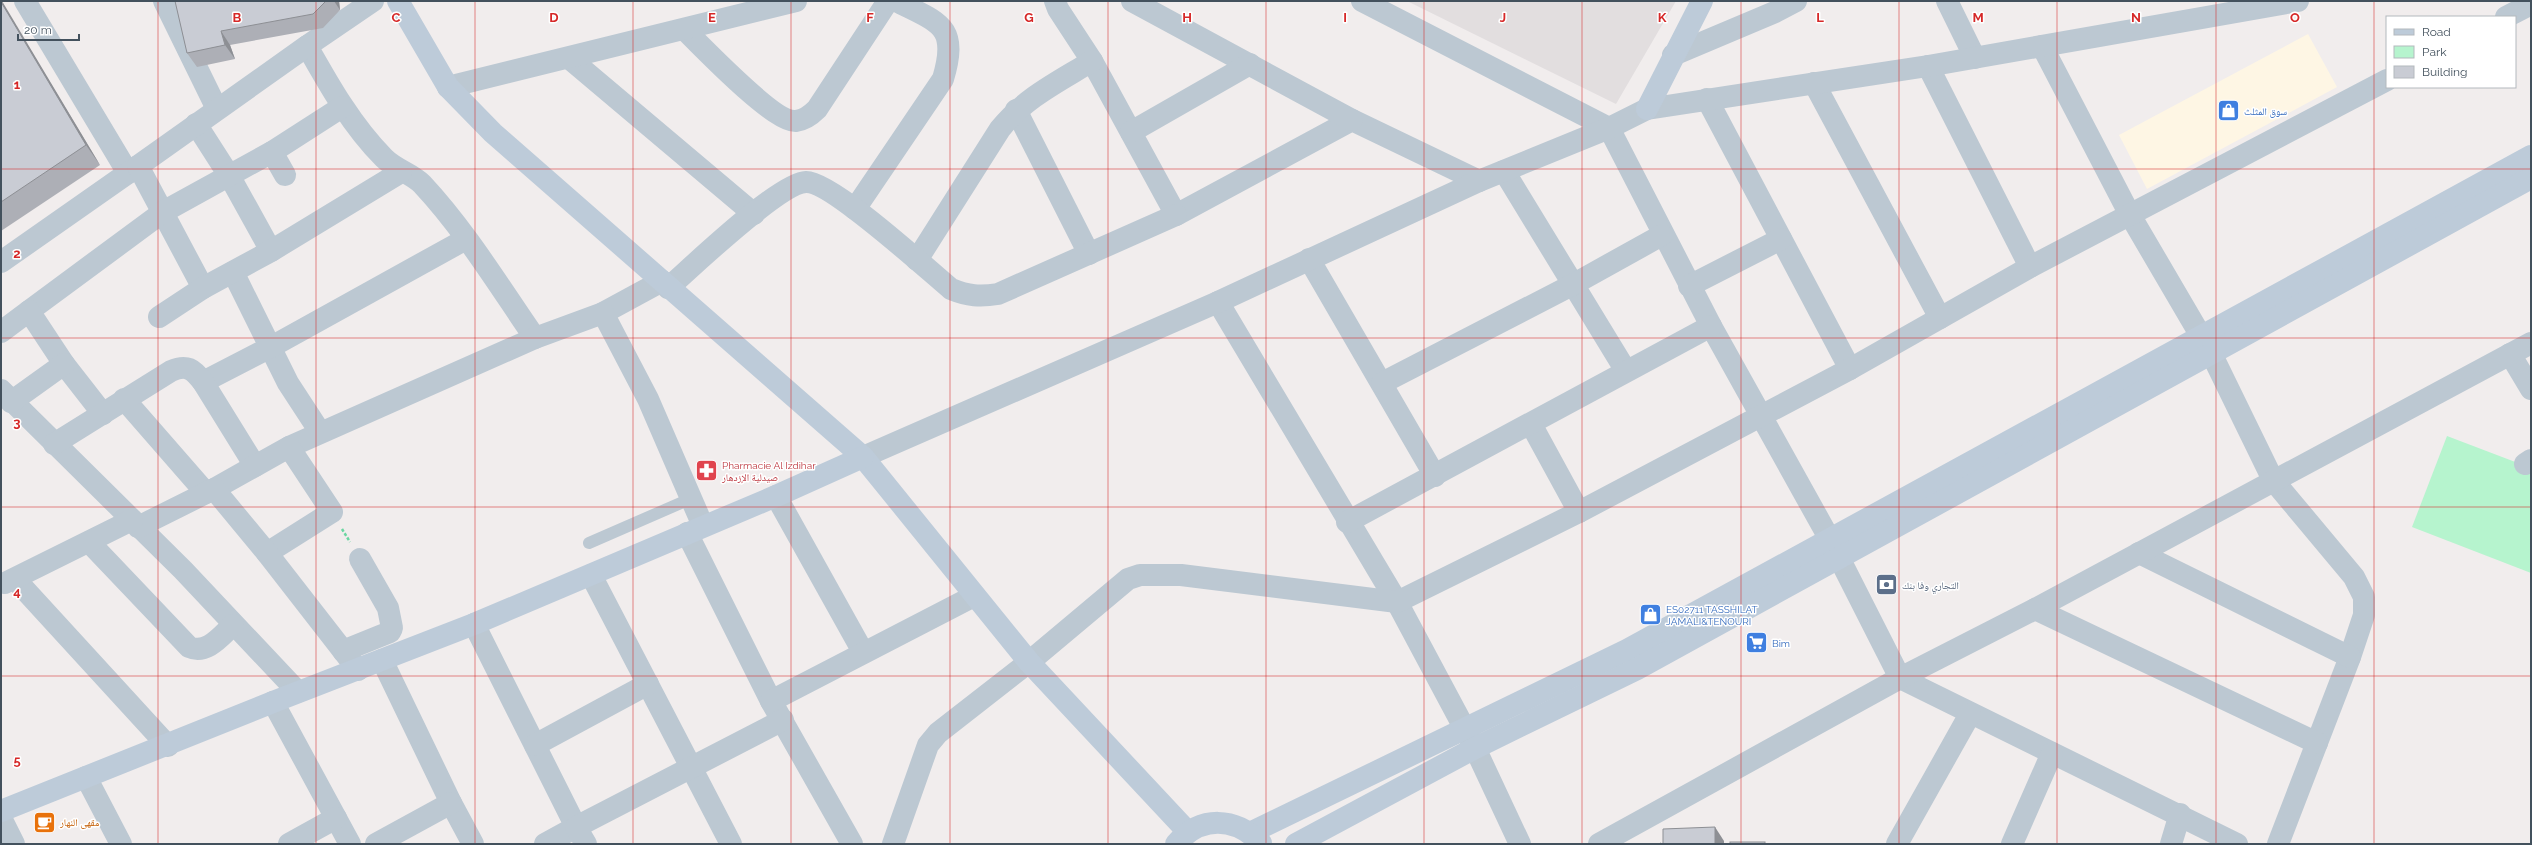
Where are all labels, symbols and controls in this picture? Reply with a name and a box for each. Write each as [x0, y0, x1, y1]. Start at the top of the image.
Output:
text: B [233, 10, 242, 25]
text: C [392, 10, 401, 25]
text: D [549, 10, 559, 25]
text: E [708, 10, 716, 25]
text: F [866, 10, 874, 25]
text: G [1024, 10, 1034, 25]
text: H [1182, 10, 1192, 25]
text: I [1343, 10, 1347, 25]
text: J [1500, 10, 1506, 25]
text: K [1658, 10, 1667, 25]
text: L [1816, 10, 1824, 25]
text: M [1972, 10, 1984, 25]
text: N [2131, 10, 2141, 25]
text: O [2290, 10, 2300, 25]
scale bar [18, 16, 79, 42]
legend [2386, 16, 2516, 88]
text: 20 m [24, 23, 52, 37]
text: Road [2422, 25, 2451, 39]
text: Park [2422, 45, 2447, 59]
text: Building [2422, 65, 2468, 79]
text: 1 [14, 77, 21, 92]
shop icon: سوق المثلث [2215, 98, 2241, 124]
place label: سوق المثلث [2244, 106, 2288, 118]
text: 2 [13, 246, 21, 261]
text: 3 [13, 415, 21, 430]
pharmacy icon: Pharmacie Al Izdihar صيدلية الإزدهار [693, 458, 719, 484]
place label: Pharmacie Al Izdihar صيدلية الإزدهار [721, 460, 816, 484]
bank icon: التجاري وفا بنك [1874, 572, 1900, 598]
place label: التجاري وفا بنك [1902, 580, 1959, 594]
text: 4 [13, 584, 21, 599]
shop icon: ES02711 TASSHILAT JAMALI&TENOURI [1638, 602, 1664, 628]
place label: ES02711 TASSHILAT JAMALI&TENOURI [1666, 604, 1758, 627]
supermarket icon: Bim [1744, 630, 1770, 656]
place label: Bim [1772, 638, 1790, 649]
text: 5 [13, 753, 21, 768]
cafe icon: مقهى النهار [32, 809, 58, 835]
place label: مقهى النهار [59, 817, 100, 829]

